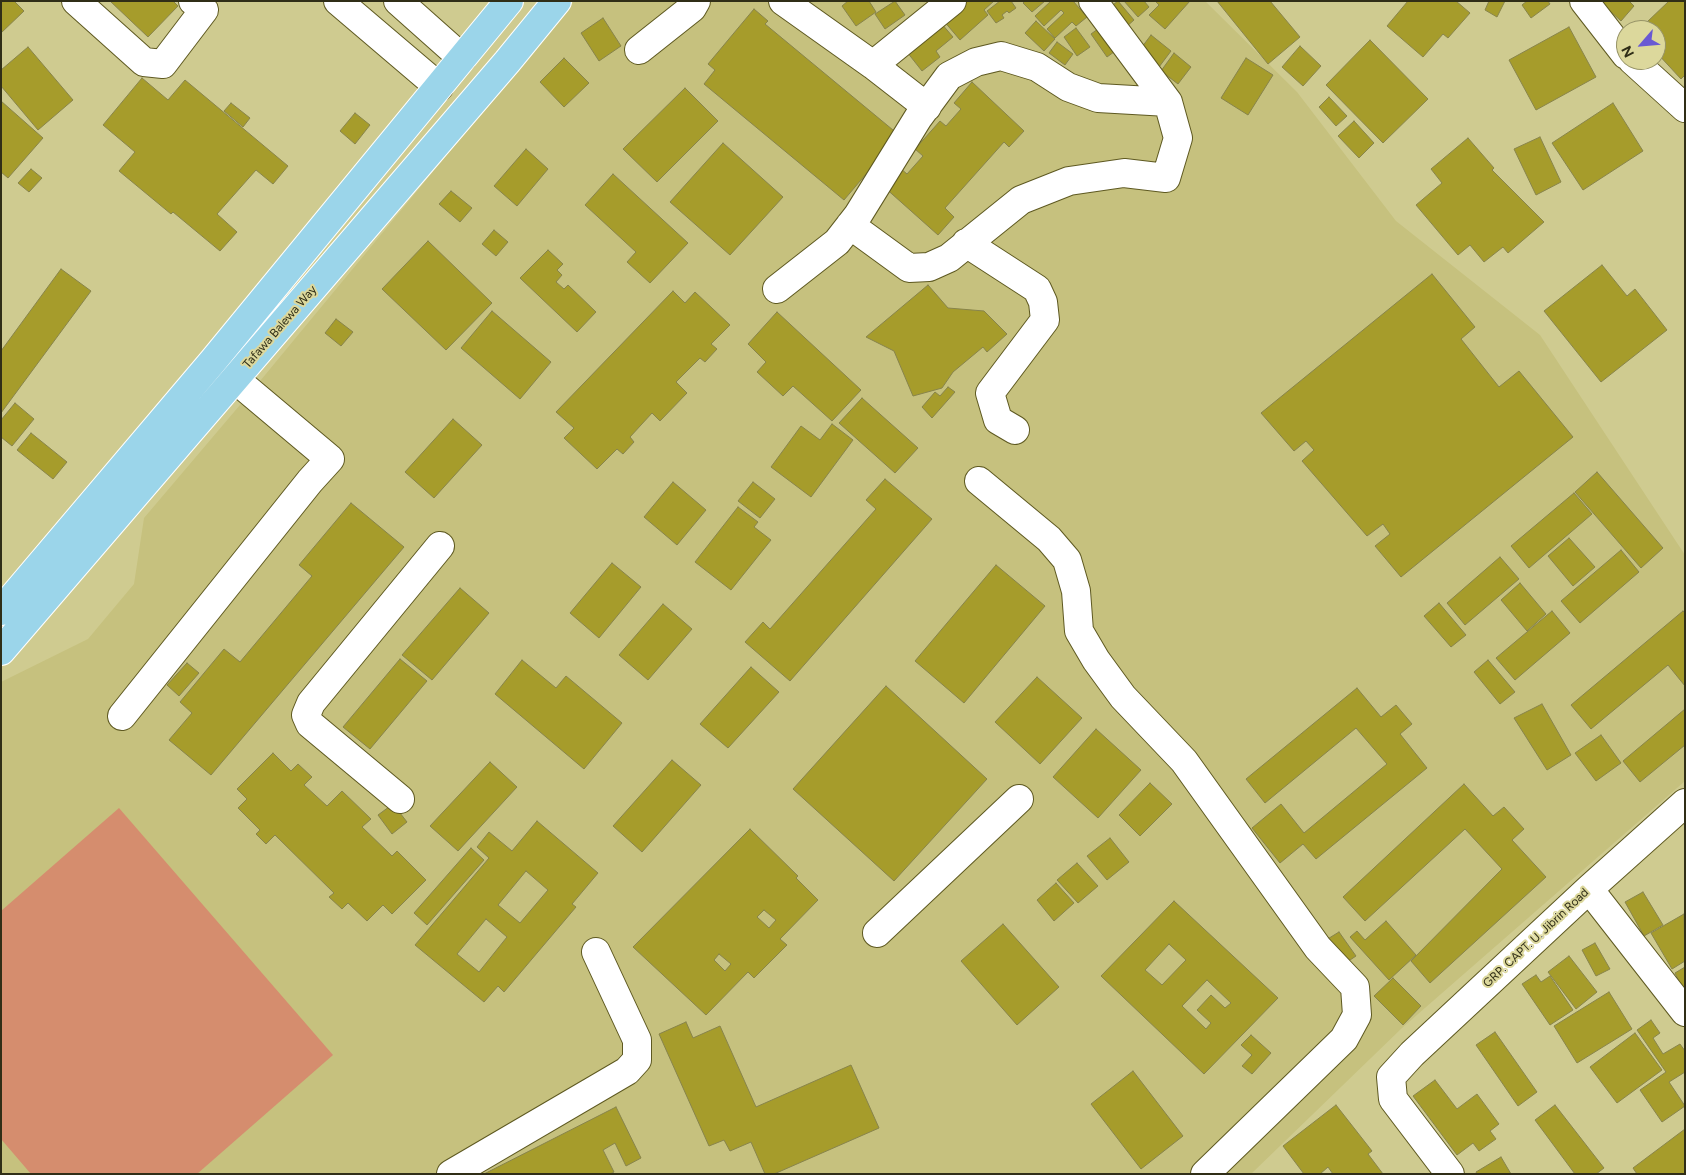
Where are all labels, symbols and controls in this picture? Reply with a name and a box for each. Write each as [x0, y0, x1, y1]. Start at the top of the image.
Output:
north arrow [1616, 20, 1666, 70]
text: N [1618, 43, 1638, 60]
street label: Tafawa Balewa Way [240, 283, 320, 371]
street label: GRP. CAPT. U. Jibrin Road [1480, 885, 1592, 991]

